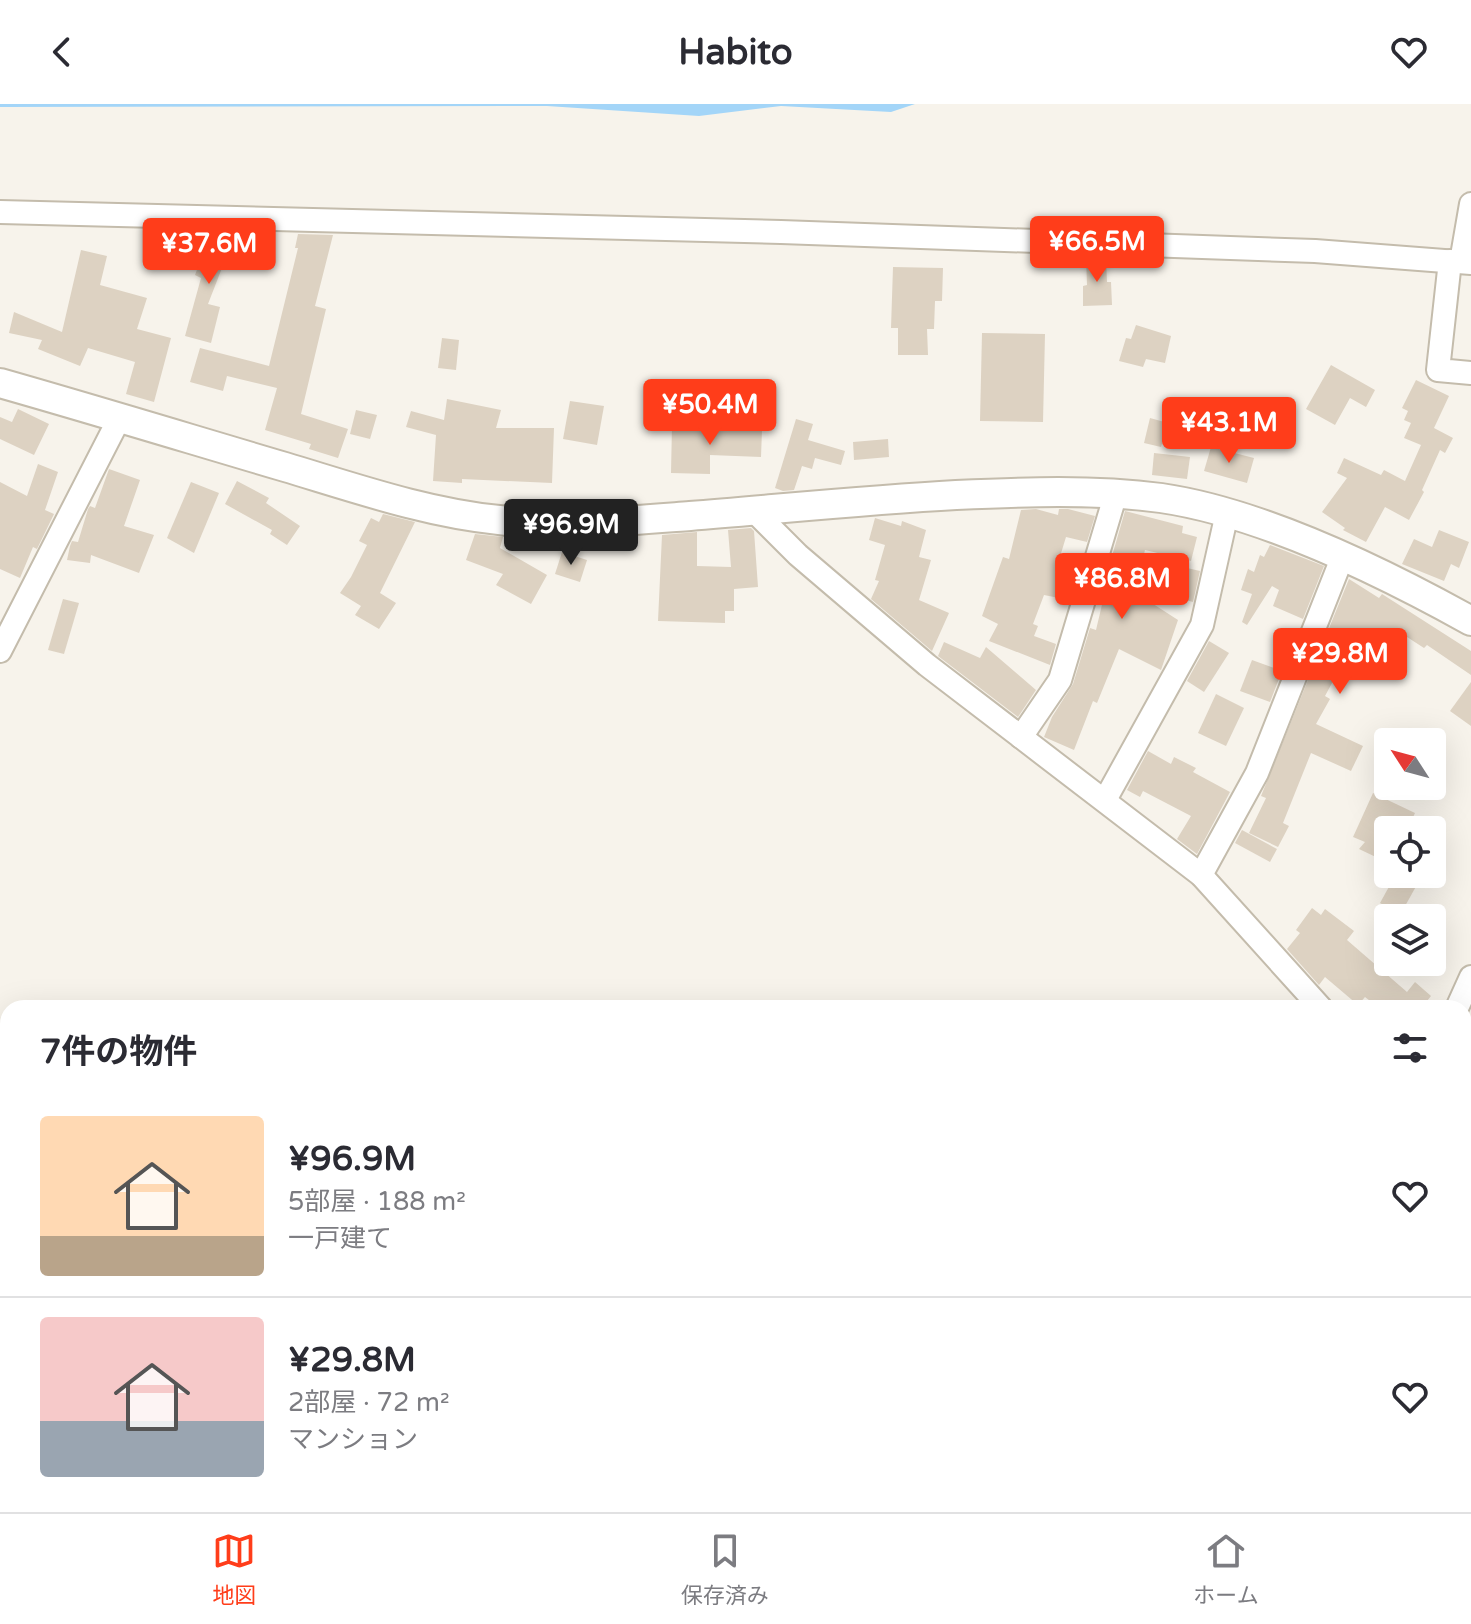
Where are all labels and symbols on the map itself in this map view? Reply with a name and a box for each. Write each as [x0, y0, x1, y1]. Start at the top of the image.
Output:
pin: ¥66.5M [1032, 216, 1162, 284]
pin: ¥37.6M [144, 218, 274, 286]
pin: ¥50.4M [645, 379, 775, 447]
pin: ¥43.1M [1164, 397, 1294, 465]
pin: ¥96.9M [506, 499, 636, 567]
pin: ¥86.8M [1057, 553, 1187, 621]
pin: ¥29.8M [1275, 628, 1405, 696]
north arrow [1374, 728, 1446, 800]

